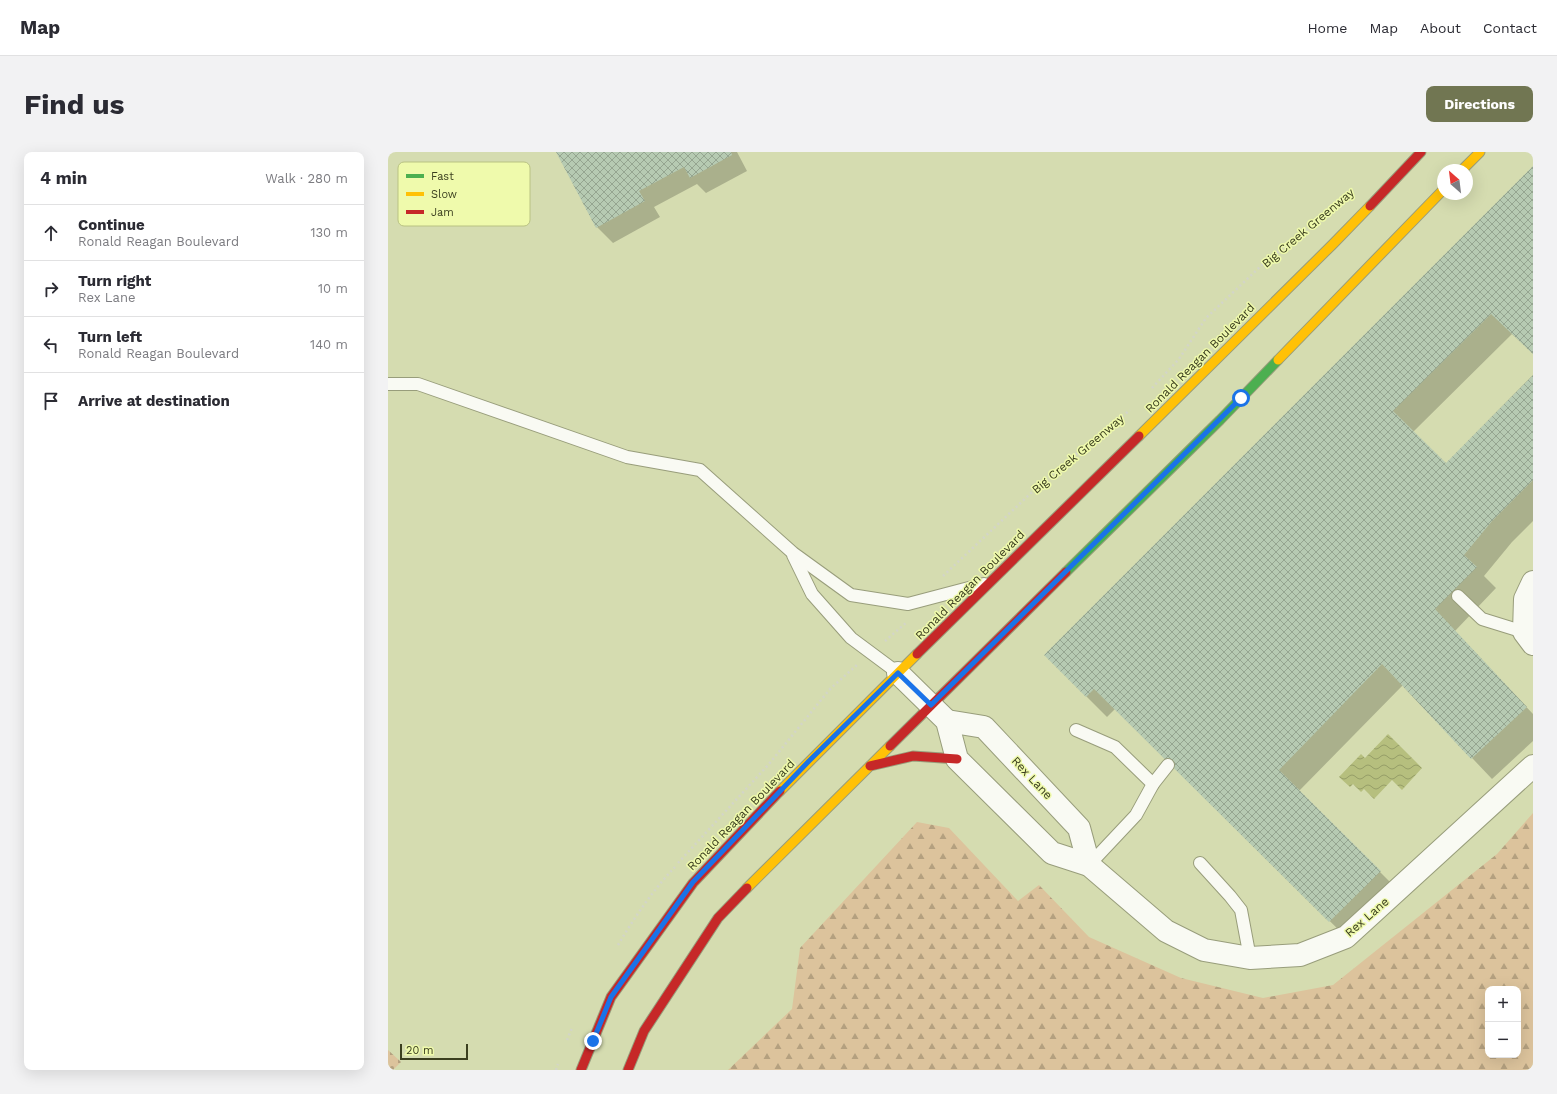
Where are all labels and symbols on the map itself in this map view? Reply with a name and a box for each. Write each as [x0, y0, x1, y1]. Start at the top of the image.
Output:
legend [398, 162, 530, 226]
north arrow [1437, 164, 1473, 200]
text: Fast [431, 170, 454, 183]
street label: Big Creek Greenway [1259, 185, 1358, 271]
text: Slow [431, 188, 457, 201]
text: Jam [431, 206, 454, 219]
street label: Ronald Reagan Boulevard [1142, 300, 1258, 416]
route start [1232, 389, 1250, 407]
street label: Big Creek Greenway [1029, 411, 1128, 497]
street label: Ronald Reagan Boulevard [912, 527, 1028, 643]
street label: Rex Lane [1009, 754, 1055, 802]
street label: Ronald Reagan Boulevard [684, 757, 798, 873]
street label: Rex Lane [1342, 894, 1392, 940]
route end [584, 1032, 602, 1050]
scale bar [400, 1042, 468, 1061]

